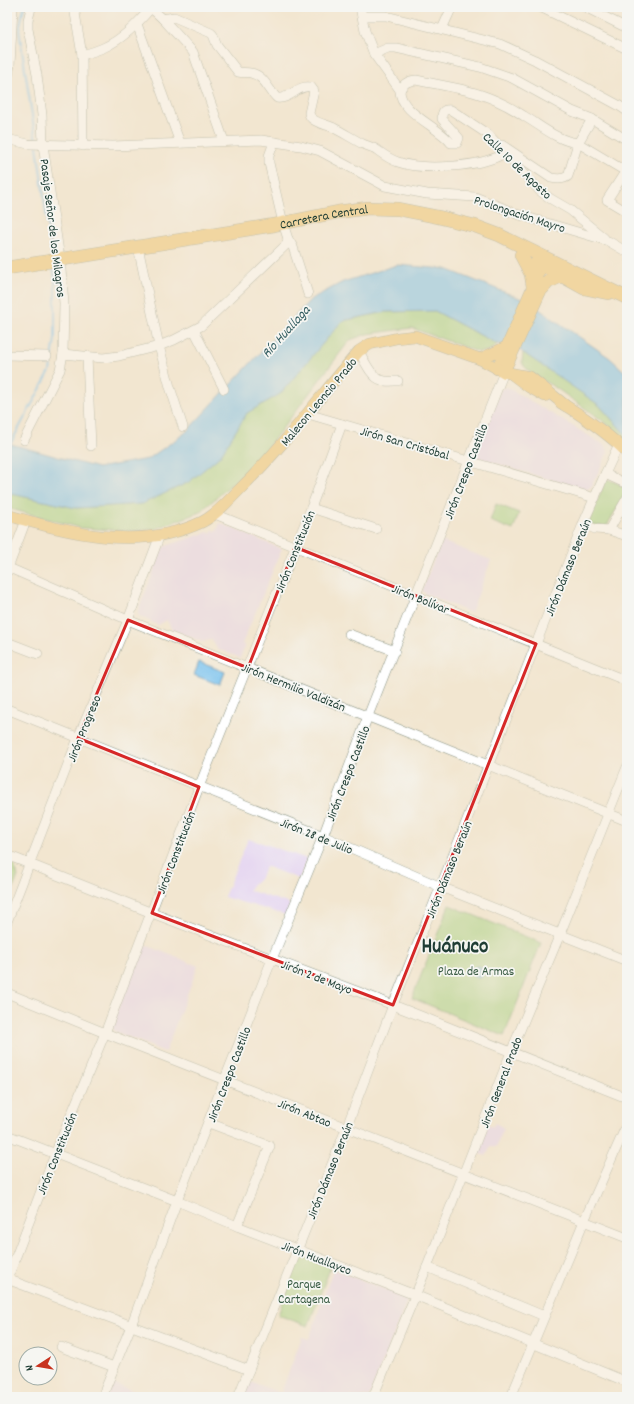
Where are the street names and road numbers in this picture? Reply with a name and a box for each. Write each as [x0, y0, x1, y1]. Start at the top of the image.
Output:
street label: Calle 10 de Agosto [477, 129, 555, 205]
street label: Pasaje Señor de los Milagros [34, 158, 69, 299]
street label: Prolongación Mayro [471, 192, 568, 239]
street label: Carretera Central [278, 201, 369, 236]
street label: Malecon Leoncio Prado [277, 354, 363, 451]
street label: Jirón Crespo Castillo [440, 421, 494, 522]
street label: Jirón San Cristóbal [357, 423, 451, 466]
street label: Jirón Constitución [271, 508, 321, 596]
street label: Jirón Dámaso Beraún [541, 516, 598, 620]
street label: Jirón Bolívar [388, 580, 452, 621]
street label: Jirón Hermilio Valdizán [238, 659, 348, 718]
street label: Jirón Progreso [63, 692, 107, 765]
street label: Jirón Crespo Castillo [322, 723, 376, 824]
street label: Jirón Constitución [153, 809, 202, 897]
street label: Jirón 28 de Julio [277, 814, 355, 861]
street label: Jirón Dámaso Beraún [422, 818, 479, 922]
street label: Jirón 2 de Mayo [278, 956, 355, 1001]
street label: Jirón Crespo Castillo [203, 1024, 257, 1125]
street label: Jirón General Prado [476, 1034, 529, 1131]
street label: Jirón Abtao [274, 1095, 334, 1134]
street label: Jirón Constitución [33, 1110, 83, 1198]
street label: Jirón Dámaso Beraún [303, 1119, 360, 1223]
street label: Jirón Huallayco [278, 1237, 354, 1281]

